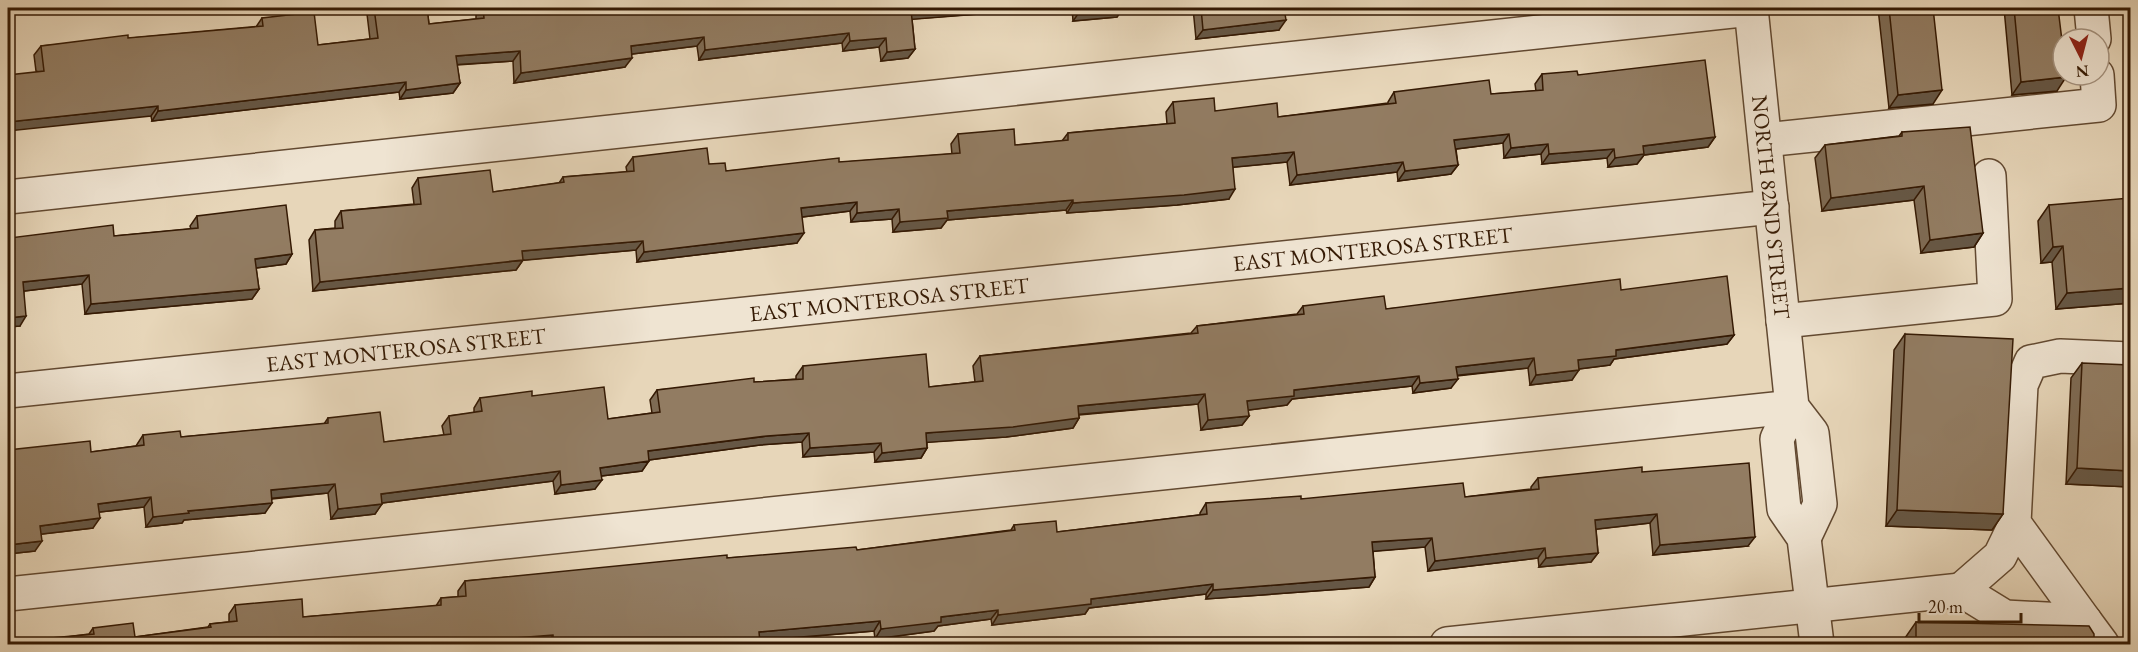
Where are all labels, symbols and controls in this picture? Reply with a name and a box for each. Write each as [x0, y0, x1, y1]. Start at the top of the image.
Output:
north arrow [2051, 27, 2111, 87]
text: N [2075, 60, 2090, 83]
street label: NORTH 82ND STREET [1746, 94, 1797, 320]
street label: EAST MONTEROSA STREET [1231, 220, 1514, 278]
street label: EAST MONTEROSA STREET [748, 270, 1031, 328]
street label: EAST MONTEROSA STREET [265, 320, 547, 378]
scale bar [1919, 586, 2021, 624]
text: 20 m [1928, 595, 1963, 618]

